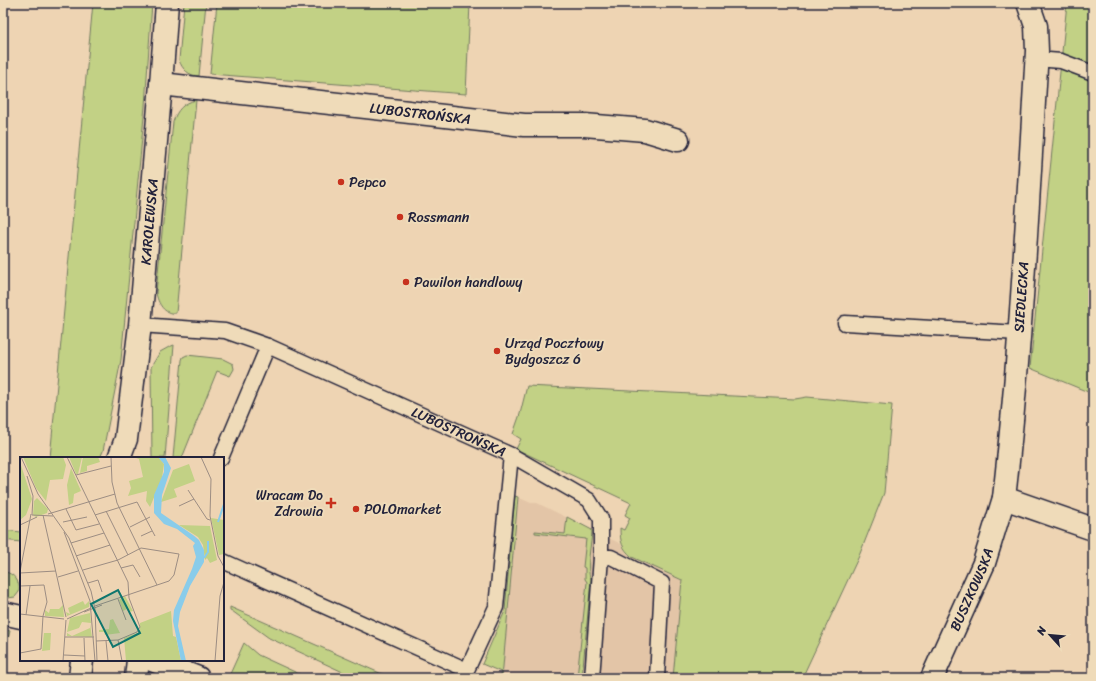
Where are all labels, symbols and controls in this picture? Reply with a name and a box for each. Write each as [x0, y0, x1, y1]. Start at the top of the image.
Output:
street label: LUBOSTROŃSKA [368, 96, 472, 132]
place label: Pepco [349, 170, 386, 195]
street label: KAROLEWSKA [133, 177, 166, 266]
marker: Pepco [336, 177, 346, 187]
place label: Rossmann [408, 205, 470, 230]
marker: Rossmann [395, 212, 405, 222]
street label: SIEDLECKA [1007, 261, 1036, 333]
place label: Pawilon handlowy [414, 270, 523, 295]
marker: Pawilon handlowy [401, 277, 411, 287]
place label: Urząd Pocztowy Bydgoszcz 6 [505, 331, 604, 372]
marker: Urząd Pocztowy Bydgoszcz 6 [492, 346, 502, 356]
street label: LUBOSTROŃSKA [407, 400, 510, 464]
inset map [20, 457, 224, 661]
place label: Wracam Do Zdrowia [256, 483, 323, 524]
place label: POLOmarket [364, 497, 441, 522]
marker: Wracam Do Zdrowia [326, 498, 336, 508]
marker: POLOmarket [351, 504, 361, 514]
street label: BUSZKOWSKA [943, 545, 1001, 635]
north arrow [1030, 615, 1070, 655]
text: N [1031, 623, 1052, 639]

